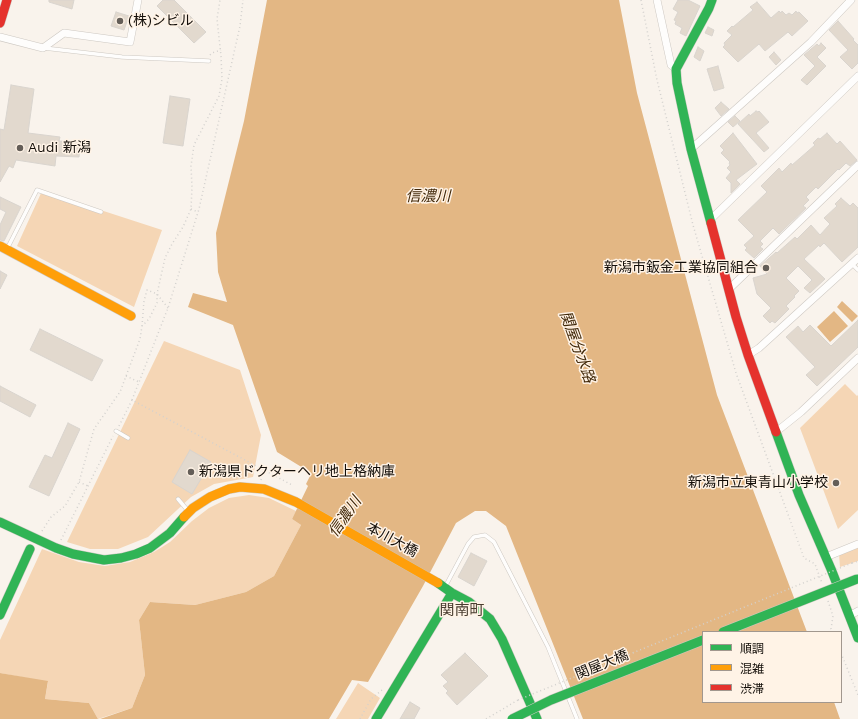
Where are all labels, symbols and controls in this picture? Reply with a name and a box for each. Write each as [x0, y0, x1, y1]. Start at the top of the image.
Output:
place label: (株)シビル [128, 13, 194, 29]
marker: (株)シビル [115, 16, 125, 26]
place label: Audi 新潟 [28, 140, 91, 156]
marker: Audi 新潟 [15, 143, 25, 153]
water label: 信濃川 [406, 188, 450, 206]
place label: 新潟市鈑金工業協同組合 [604, 260, 758, 276]
marker: 新潟市鈑金工業協同組合 [761, 263, 771, 273]
water label: 関屋分水路 [556, 309, 598, 385]
place label: 新潟県ドクターヘリ地上格納庫 [199, 464, 395, 480]
marker: 新潟県ドクターヘリ地上格納庫 [186, 467, 196, 477]
place label: 新潟市立東青山小学校 [688, 475, 828, 491]
marker: 新潟市立東青山小学校 [831, 478, 841, 488]
water label: 信濃川 [325, 493, 365, 541]
street label: 本川大橋 [363, 519, 421, 561]
district label: 関南町 [440, 602, 484, 620]
legend [702, 631, 842, 703]
text: 順調 [740, 642, 764, 656]
street label: 関屋大橋 [573, 647, 631, 683]
text: 混雑 [740, 662, 764, 676]
text: 渋滞 [740, 682, 764, 696]

